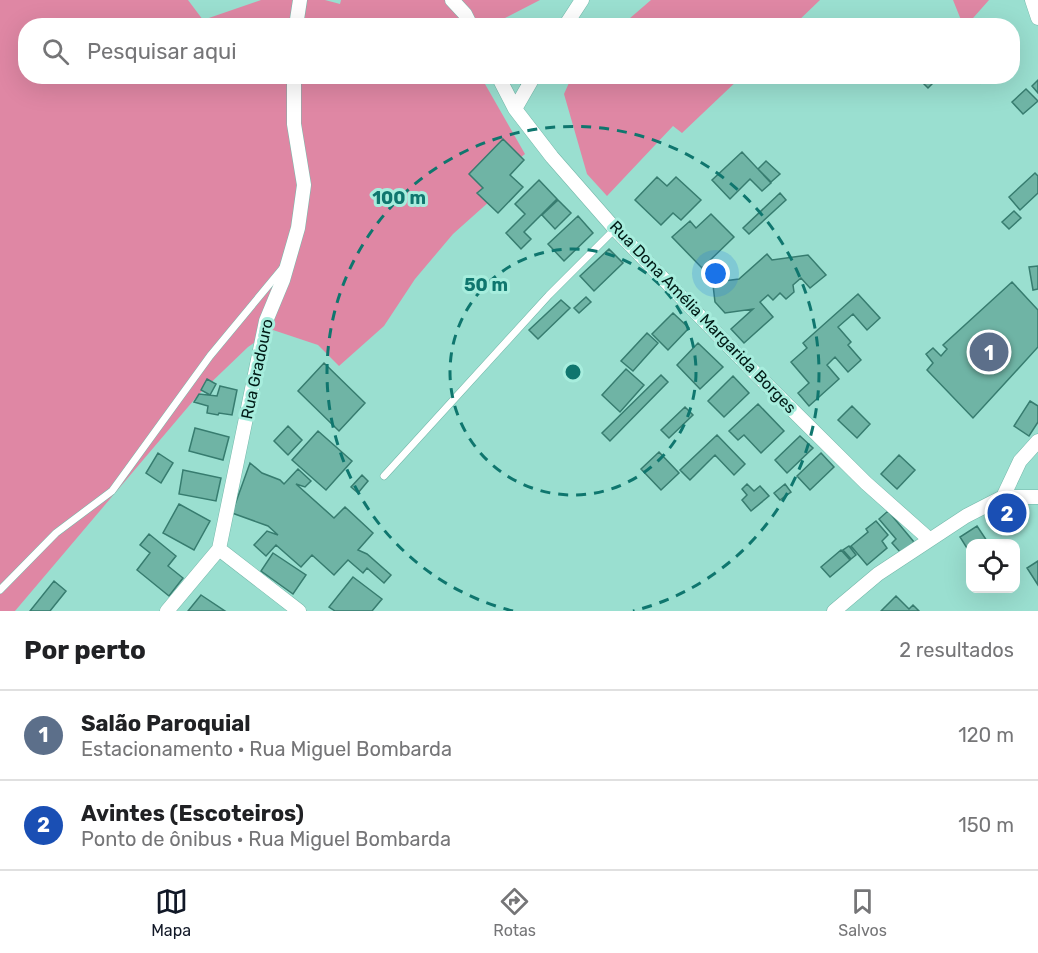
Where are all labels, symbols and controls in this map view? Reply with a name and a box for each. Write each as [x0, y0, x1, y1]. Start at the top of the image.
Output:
search box [18, 18, 1020, 84]
icon: search [39, 35, 72, 68]
text: Pesquisar aqui [87, 38, 237, 65]
text: 100 m [372, 187, 426, 209]
street label: Rua Dona Amélia Margarida Borges [606, 217, 800, 417]
your location [701, 259, 730, 288]
text: 50 m [464, 274, 508, 296]
street label: Rua Gradouro [237, 317, 277, 421]
pin: 1 [970, 330, 1008, 374]
centre of rings [563, 362, 583, 382]
pin: 2 [988, 490, 1026, 536]
map controls [966, 539, 1020, 593]
button: locate [966, 539, 1020, 593]
text: Por perto [24, 635, 146, 666]
text: 2 resultados [899, 638, 1014, 662]
text: Salão Paroquial [81, 710, 250, 737]
text: 1 [39, 723, 48, 747]
text: 120 m [958, 723, 1014, 747]
text: Estacionamento · Rua Miguel Bombarda [81, 737, 452, 761]
text: Avintes (Escoteiros) [81, 800, 304, 827]
text: 2 [37, 813, 50, 837]
text: 150 m [958, 813, 1014, 837]
text: Ponto de ônibus · Rua Miguel Bombarda [81, 827, 451, 851]
tab: Mapa [151, 885, 191, 940]
tab: Rotas [493, 885, 536, 940]
tab: Salvos [838, 885, 887, 940]

